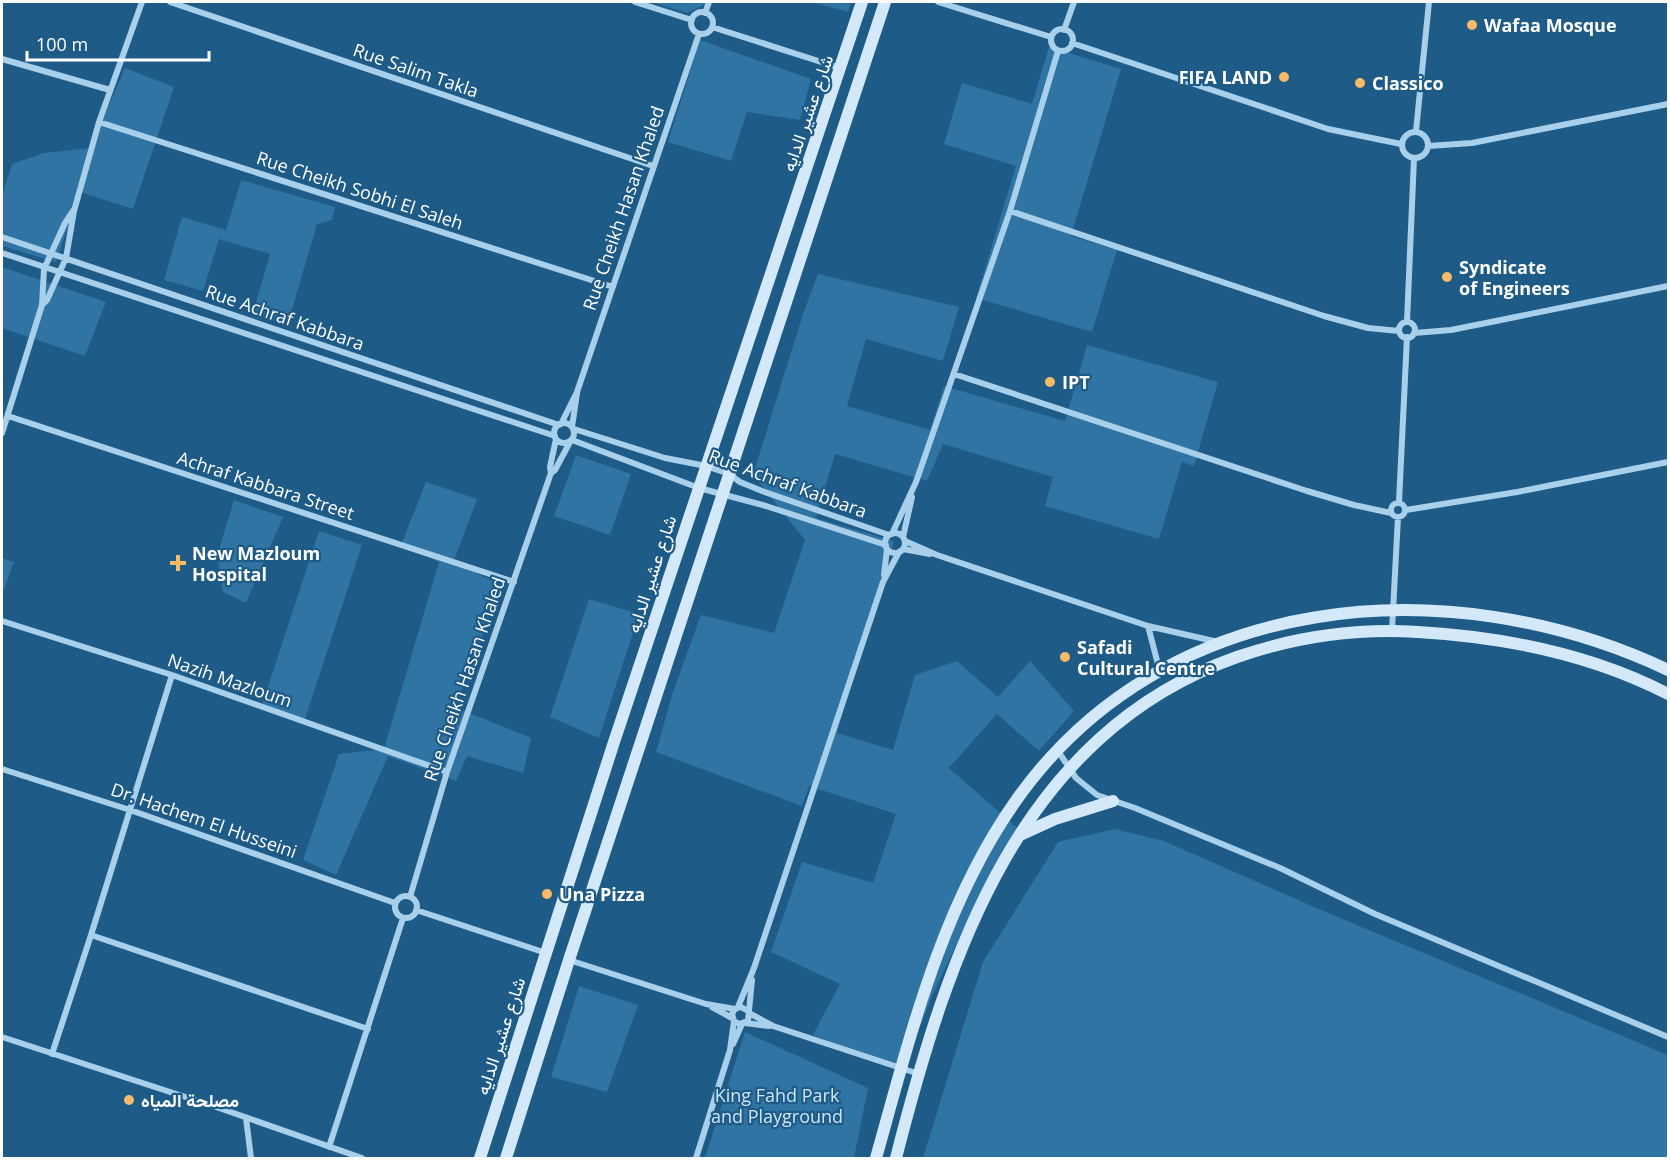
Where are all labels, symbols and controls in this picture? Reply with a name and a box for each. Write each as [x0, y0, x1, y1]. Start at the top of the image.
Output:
place label: Wafaa Mosque [1484, 13, 1617, 37]
marker: Wafaa Mosque [1465, 18, 1479, 32]
scale bar [27, 24, 208, 62]
text: 100 m [36, 32, 88, 56]
street label: Rue Salim Takla [350, 37, 482, 103]
street label: شارع عشير الدايه [776, 51, 839, 175]
place label: FIFA LAND [1179, 65, 1272, 89]
marker: FIFA LAND [1277, 70, 1291, 84]
place label: Classico [1372, 71, 1444, 95]
marker: Classico [1353, 76, 1367, 90]
street label: Rue Cheikh Hasan Khaled [577, 103, 669, 313]
street label: Rue Cheikh Sobhi El Saleh [254, 145, 466, 235]
place label: Syndicate of Engineers [1459, 255, 1570, 300]
marker: Syndicate of Engineers [1440, 270, 1454, 284]
street label: Rue Achraf Kabbara [202, 279, 368, 355]
place label: IPT [1062, 370, 1090, 394]
marker: IPT [1043, 375, 1057, 389]
street label: Rue Achraf Kabbara [706, 443, 870, 523]
street label: Achraf Kabbara Street [175, 445, 357, 525]
street label: شارع عشير الدايه [621, 512, 682, 636]
place label: New Mazloum Hospital [192, 541, 320, 586]
marker: New Mazloum Hospital [169, 554, 187, 572]
street label: Rue Cheikh Hasan Khaled [418, 574, 510, 784]
place label: Safadi Cultural Centre [1077, 635, 1215, 680]
street label: Nazih Mazloum [165, 647, 295, 713]
marker: Safadi Cultural Centre [1058, 650, 1072, 664]
street label: Dr. Hachem El Husseini [108, 777, 300, 863]
place label: Una Pizza [559, 882, 645, 906]
marker: Una Pizza [540, 887, 554, 901]
street label: شارع عشير الدايه [470, 974, 531, 1098]
park label: King Fahd Park and Playground [711, 1083, 843, 1128]
place label: مصلحة المياه [141, 1088, 239, 1112]
marker: مصلحة المياه [122, 1093, 136, 1107]

